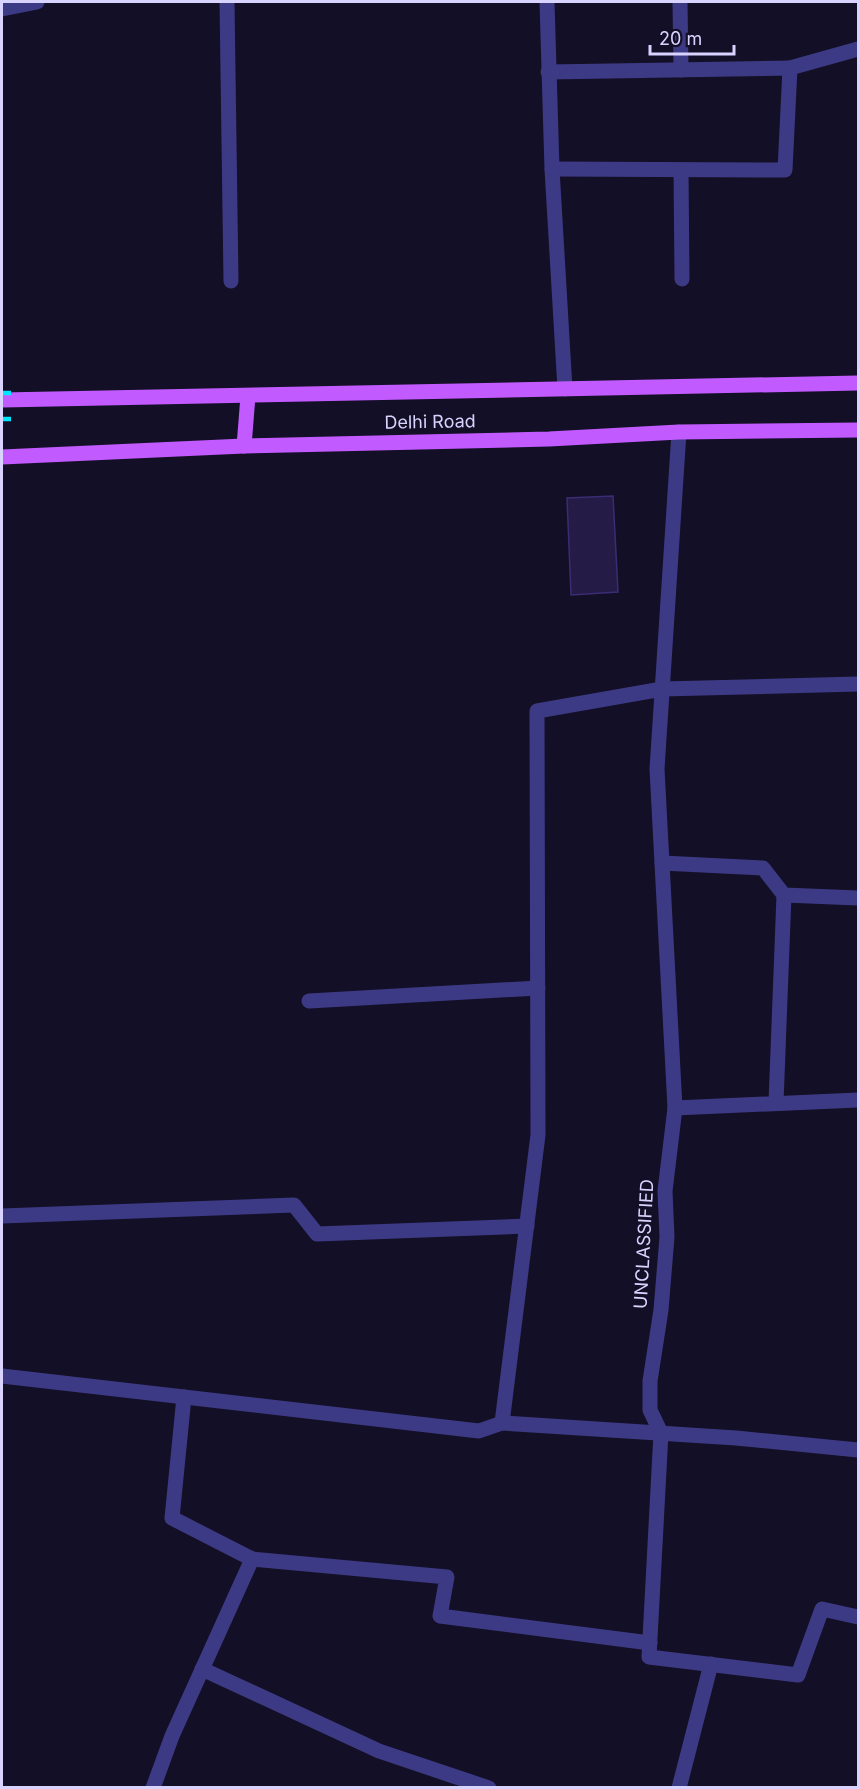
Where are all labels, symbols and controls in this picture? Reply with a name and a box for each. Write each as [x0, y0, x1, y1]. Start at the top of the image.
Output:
scale bar [650, 18, 734, 56]
text: 20 m [659, 28, 702, 49]
street label: Delhi Road [384, 410, 476, 433]
street label: UNCLASSIFIED [630, 1179, 657, 1309]

